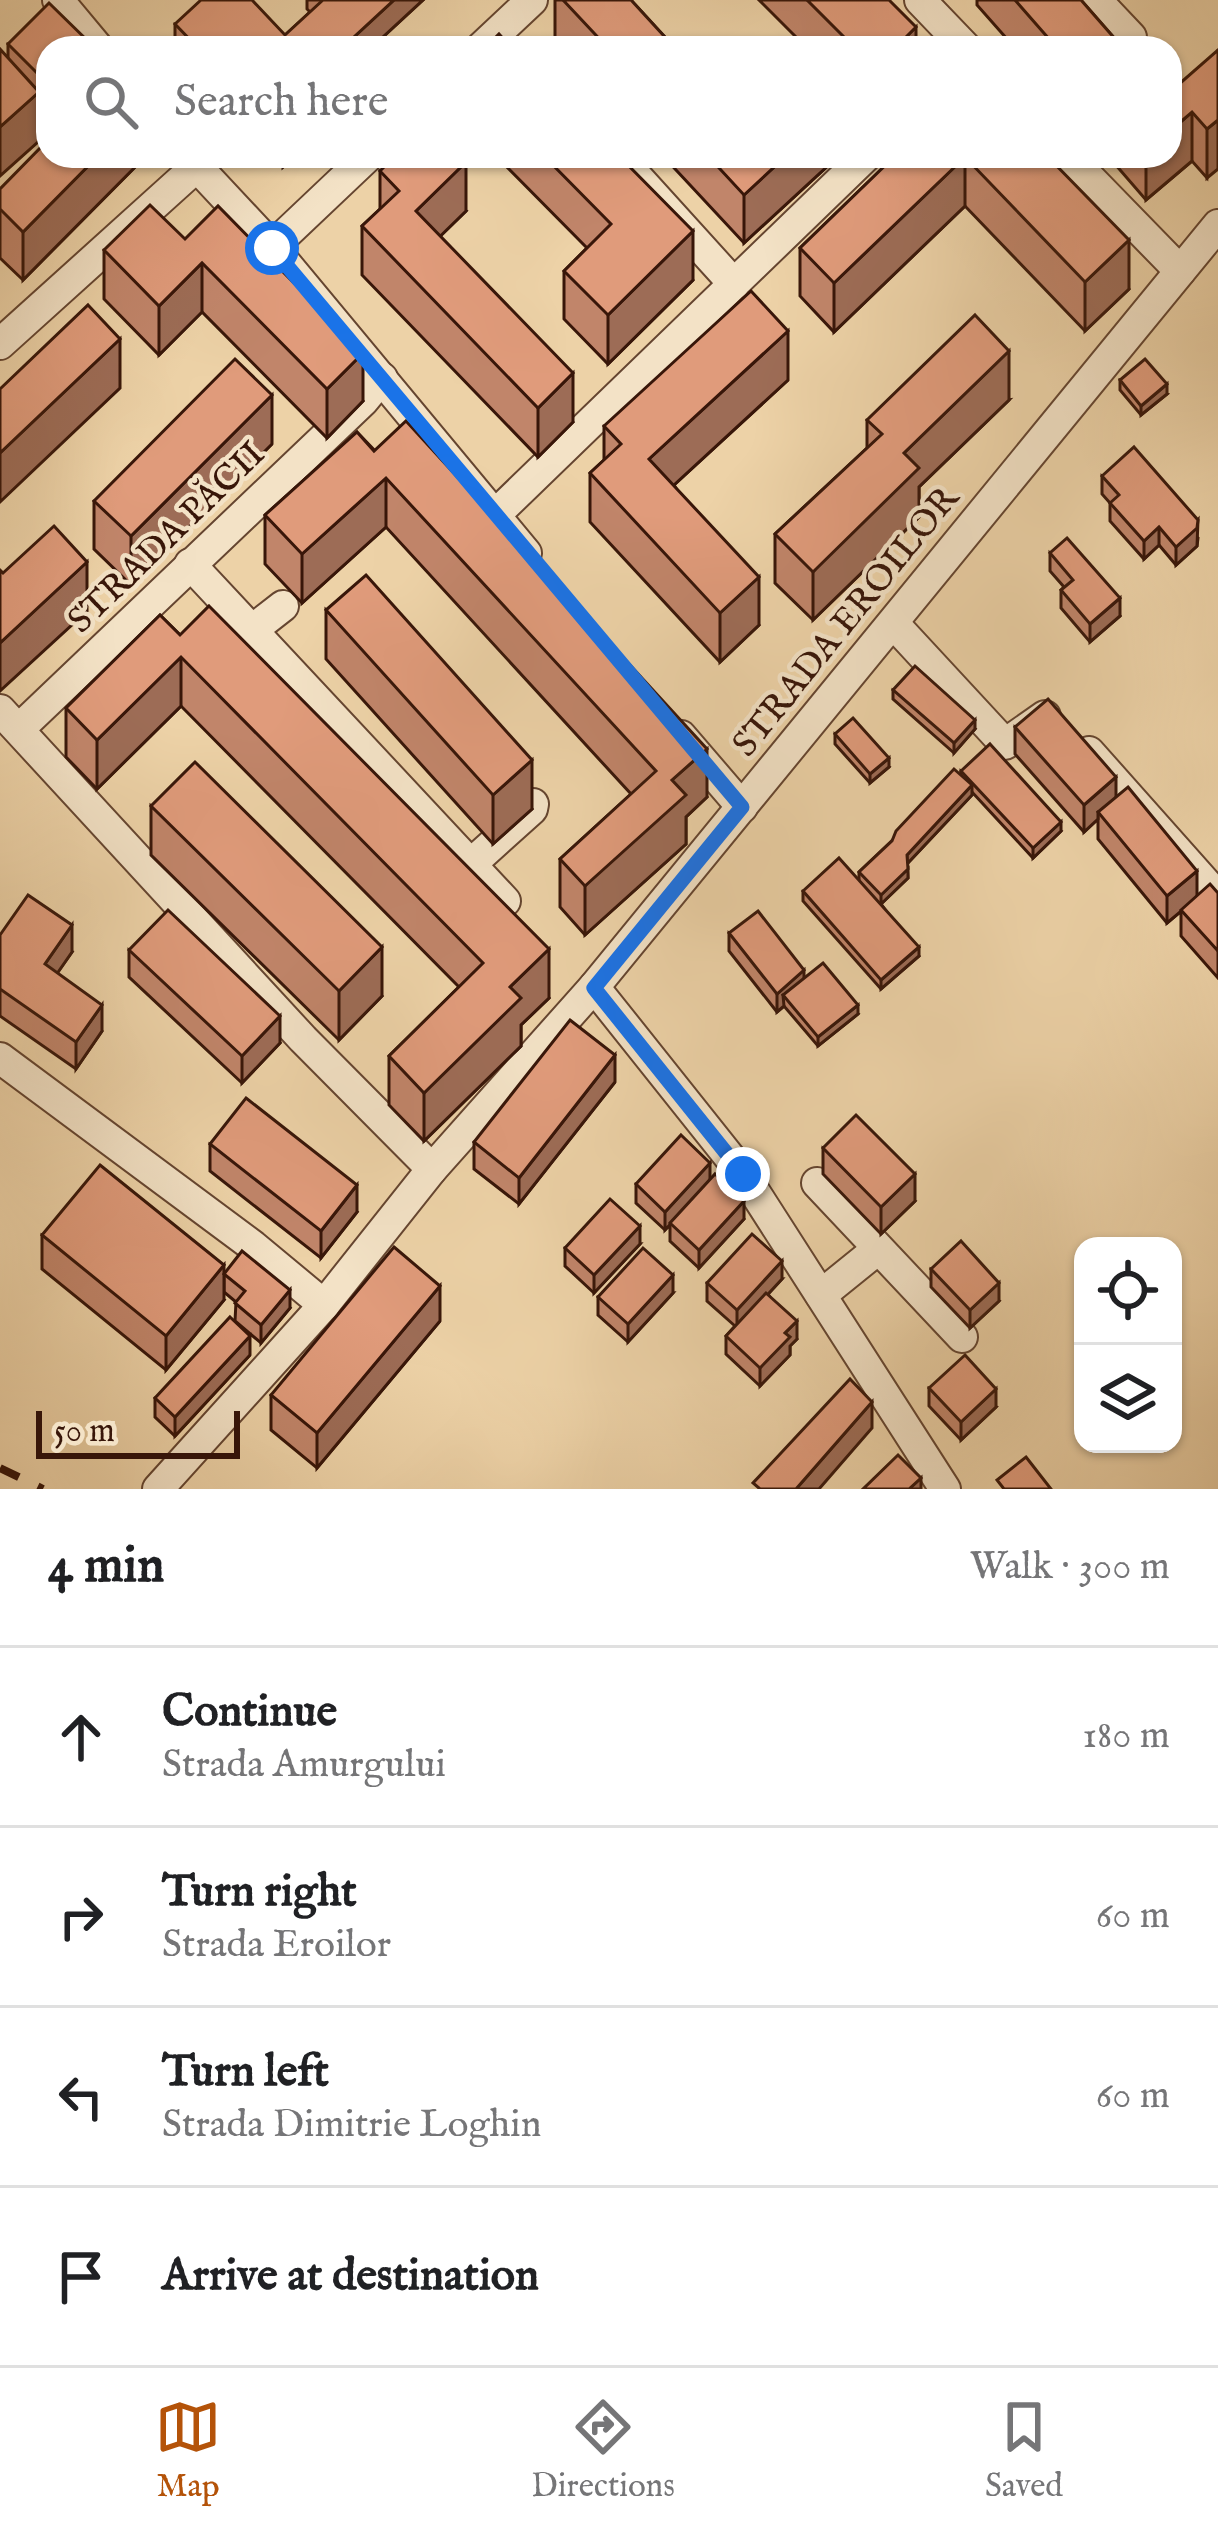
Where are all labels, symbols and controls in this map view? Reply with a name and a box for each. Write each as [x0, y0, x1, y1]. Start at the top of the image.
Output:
search box [36, 36, 1182, 168]
icon: search [78, 69, 144, 135]
text: Search here [174, 74, 388, 131]
route start [245, 221, 299, 275]
street label: STRADA PĂCII [59, 432, 276, 644]
street label: STRADA EROILOR [723, 476, 971, 767]
route end [716, 1147, 770, 1201]
map controls [1074, 1237, 1182, 1453]
button: locate [1074, 1237, 1182, 1345]
button: layers [1074, 1345, 1182, 1453]
scale bar [36, 1405, 240, 1458]
text: 50 m [54, 1411, 115, 1453]
text: 4 min [48, 1535, 164, 1600]
text: Walk · 300 m [970, 1543, 1170, 1592]
text: Continue [162, 1684, 337, 1741]
icon: ahead [48, 1704, 114, 1770]
text: 180 m [1082, 1712, 1170, 1761]
text: Strada Amurgului [162, 1741, 446, 1790]
text: Turn right [162, 1864, 357, 1921]
icon: right [48, 1884, 114, 1950]
text: 60 m [1096, 1892, 1170, 1941]
text: Strada Eroilor [162, 1921, 391, 1970]
text: Turn left [162, 2044, 329, 2101]
icon: left [48, 2064, 114, 2130]
text: 60 m [1096, 2072, 1170, 2121]
text: Strada Dimitrie Loghin [162, 2101, 542, 2150]
icon: arrive [48, 2244, 114, 2310]
text: Arrive at destination [162, 2248, 539, 2305]
tab: Map [155, 2394, 221, 2508]
tab: Directions [531, 2394, 675, 2508]
tab: Saved [985, 2394, 1063, 2508]

